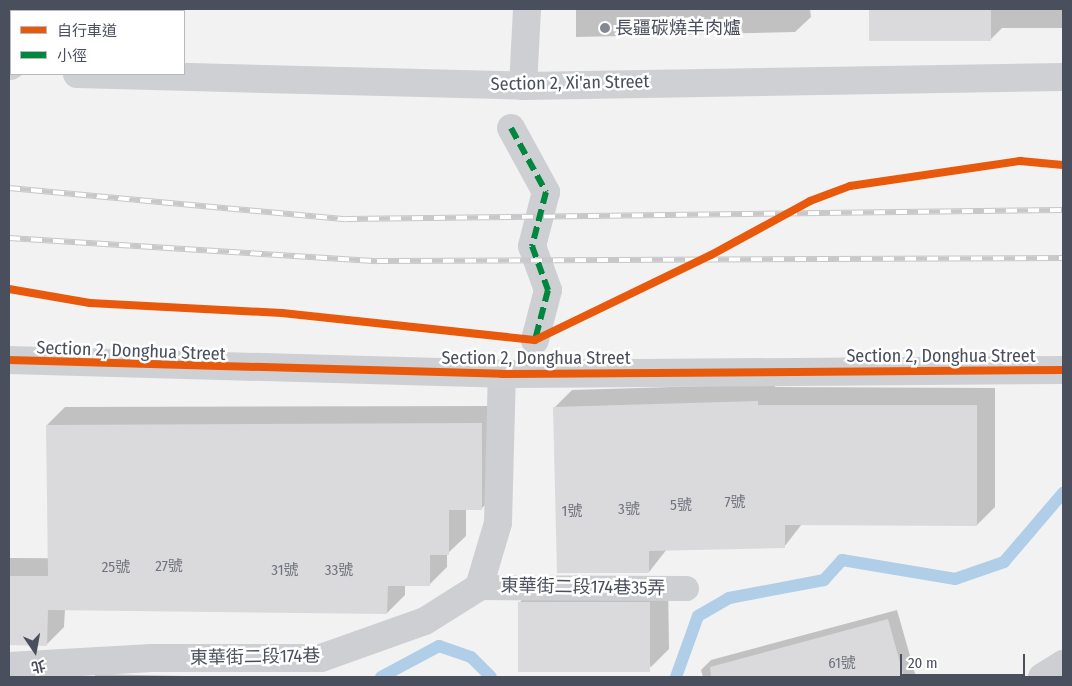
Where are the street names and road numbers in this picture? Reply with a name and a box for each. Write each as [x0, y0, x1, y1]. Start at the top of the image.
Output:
street label: Section 2, Xi'an Street [491, 71, 649, 95]
street label: Section 2, Donghua Street [36, 337, 226, 365]
street label: Section 2, Donghua Street [846, 345, 1036, 367]
street label: Section 2, Donghua Street [441, 347, 631, 369]
street label: 東華街二段174巷35弄 [500, 575, 666, 599]
street label: 東華街二段174巷 [190, 645, 320, 669]

